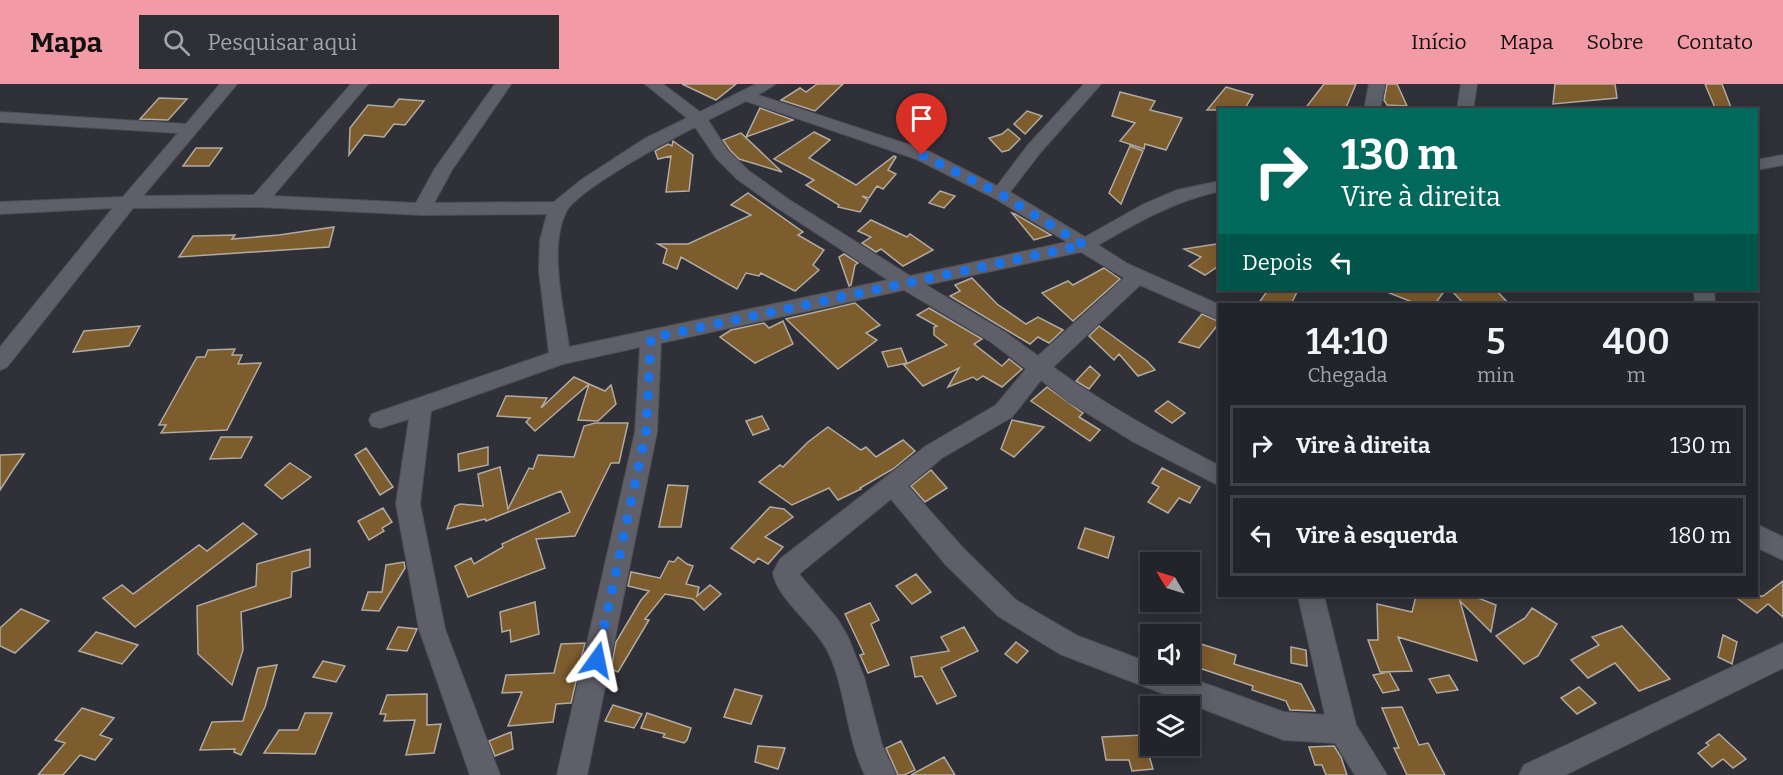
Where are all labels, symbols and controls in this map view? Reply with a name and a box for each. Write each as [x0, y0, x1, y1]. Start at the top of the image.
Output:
search box [139, 15, 559, 69]
text: Mapa [30, 26, 103, 59]
icon: search [160, 26, 193, 59]
text: Pesquisar aqui [208, 29, 357, 56]
text: Início [1411, 29, 1467, 55]
text: Mapa [1500, 29, 1554, 55]
text: Sobre [1587, 29, 1643, 55]
text: Contato [1676, 29, 1753, 55]
pin [896, 93, 947, 155]
icon: arrive [905, 102, 938, 135]
text: 130 m [1341, 130, 1458, 180]
icon: right [1242, 132, 1320, 210]
text: Vire à direita [1341, 181, 1501, 213]
icon: left [1325, 246, 1358, 279]
text: Depois [1242, 249, 1313, 276]
text: 14:10 [1306, 320, 1389, 364]
text: 5 [1486, 320, 1506, 364]
text: 400 [1603, 320, 1670, 364]
text: Chegada [1307, 363, 1388, 387]
text: min [1477, 363, 1515, 387]
text: m [1627, 363, 1646, 387]
icon: right [1245, 429, 1278, 462]
text: Vire à direita [1296, 432, 1430, 459]
text: 130 m [1670, 432, 1731, 459]
icon: left [1245, 519, 1278, 552]
text: Vire à esquerda [1296, 522, 1457, 549]
text: 180 m [1669, 522, 1731, 549]
north arrow [1140, 552, 1200, 612]
map controls [1140, 552, 1200, 756]
button: sound [1140, 624, 1200, 684]
position arrow [565, 628, 629, 692]
button: layers [1140, 696, 1200, 756]

